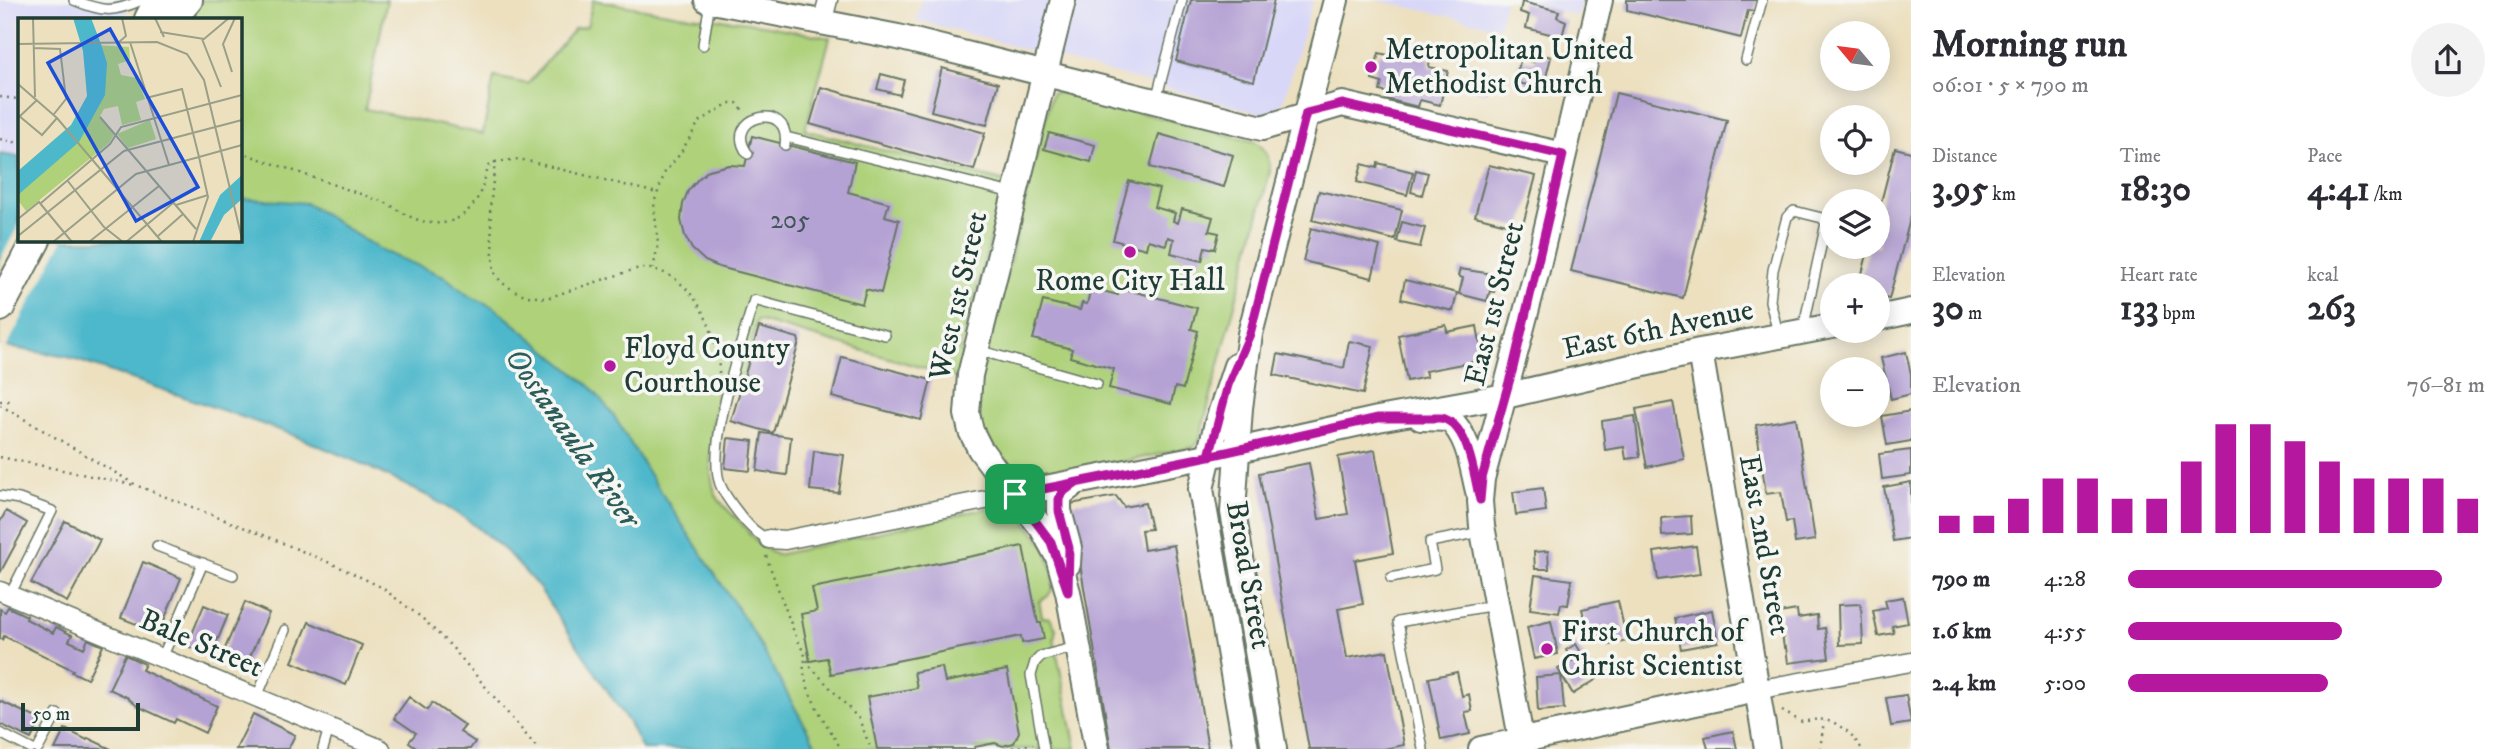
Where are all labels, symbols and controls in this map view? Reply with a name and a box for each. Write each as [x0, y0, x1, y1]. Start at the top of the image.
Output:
inset map [18, 18, 242, 242]
north arrow [1820, 21, 1890, 91]
map controls [1820, 21, 1890, 427]
text: Morning run [1932, 21, 2127, 69]
button: share [2411, 23, 2485, 97]
place label: Metropolitan United Methodist Church [1385, 32, 1633, 103]
marker: Metropolitan United Methodist Church [1363, 59, 1379, 75]
text: 06:01 · 5 × 790 m [1932, 71, 2089, 100]
button: locate [1820, 105, 1890, 175]
text: Distance [1932, 145, 1997, 168]
text: Time [2120, 145, 2161, 168]
text: Pace [2307, 145, 2342, 168]
text: 3.95 [1932, 168, 1988, 212]
text: 18:30 [2120, 168, 2191, 212]
text: 4:41 [2307, 168, 2370, 212]
text: km [1988, 183, 2016, 206]
text: /km [2370, 183, 2403, 206]
button: layers [1820, 189, 1890, 259]
house number: 205 [770, 204, 810, 237]
street label: West 1st Street [921, 208, 996, 385]
street label: East 1st Street [1457, 218, 1533, 390]
marker: Rome City Hall [1122, 244, 1138, 260]
place label: Rome City Hall [1035, 263, 1225, 300]
text: Elevation [1932, 264, 2006, 287]
text: Heart rate [2120, 264, 2198, 287]
text: kcal [2307, 264, 2339, 287]
button: + [1820, 273, 1890, 343]
text: 30 [1932, 287, 1964, 331]
text: 133 [2120, 287, 2159, 331]
text: 263 [2307, 287, 2356, 331]
street label: East 6th Avenue [1559, 292, 1757, 368]
text: m [1964, 302, 1982, 325]
text: bpm [2159, 302, 2195, 325]
place label: Floyd County Courthouse [624, 331, 790, 402]
water label: Oostanaula River [495, 340, 650, 538]
button: − [1820, 357, 1890, 427]
marker: Floyd County Courthouse [602, 358, 618, 374]
text: Elevation [1932, 371, 2021, 400]
text: 76–81 m [2407, 371, 2485, 400]
street label: East 2nd Street [1730, 452, 1798, 638]
pin [985, 464, 1045, 524]
icon: arrive [996, 475, 1034, 513]
street label: Broad Street [1217, 498, 1279, 652]
text: 790 m [1932, 565, 1990, 594]
text: 4:28 [2044, 565, 2086, 594]
street label: Bale Street [134, 601, 268, 687]
place label: First Church of Christ Scientist [1561, 614, 1749, 685]
text: 1.6 km [1932, 617, 1991, 646]
text: 4:55 [2044, 617, 2086, 646]
marker: First Church of Christ Scientist [1539, 641, 1555, 657]
text: 2.4 km [1932, 669, 1996, 698]
text: 5:00 [2044, 669, 2086, 698]
scale bar [21, 700, 140, 732]
text: 50 m [32, 703, 70, 726]

